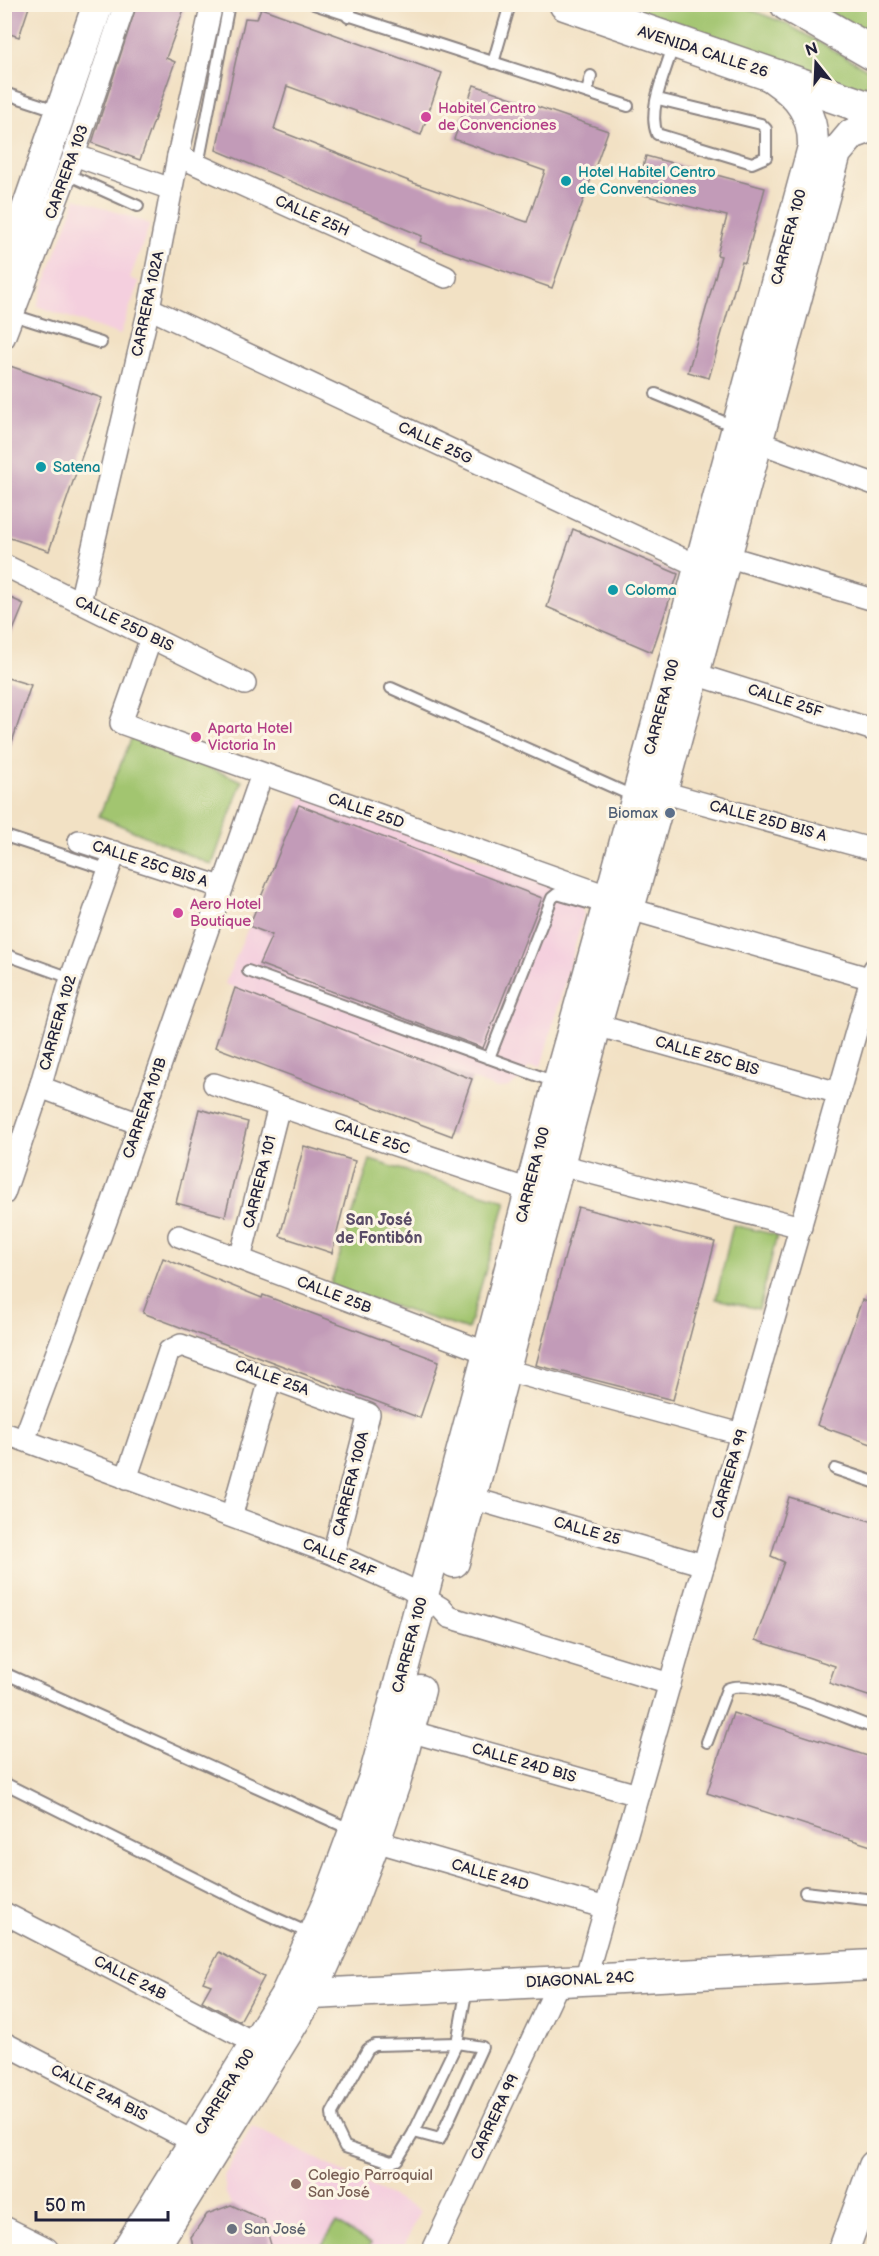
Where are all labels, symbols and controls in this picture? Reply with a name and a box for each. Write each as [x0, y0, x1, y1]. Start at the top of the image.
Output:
street label: AVENIDA CALLE 26 [636, 22, 770, 82]
north arrow [786, 33, 846, 93]
text: N [803, 39, 820, 61]
place label: Habitel Centro de Convenciones [438, 99, 557, 135]
marker: Habitel Centro de Convenciones [419, 110, 433, 124]
street label: CARRERA 103 [41, 122, 93, 222]
place label: Hotel Habitel Centro de Convenciones [578, 163, 716, 199]
marker: Hotel Habitel Centro de Convenciones [559, 174, 573, 188]
street label: CARRERA 100 [767, 187, 811, 287]
street label: CALLE 25H [272, 191, 352, 241]
street label: CARRERA 102A [128, 249, 169, 359]
street label: CALLE 25G [395, 418, 475, 468]
place label: Satena [53, 458, 101, 477]
marker: Satena [34, 460, 48, 474]
place label: Coloma [625, 581, 677, 600]
marker: Coloma [606, 583, 620, 597]
street label: CALLE 25D BIS [72, 592, 176, 656]
street label: CARRERA 100 [640, 657, 684, 757]
street label: CALLE 25F [745, 680, 825, 722]
place label: Aparta Hotel Victoria In [208, 719, 292, 755]
marker: Aparta Hotel Victoria In [189, 730, 203, 744]
street label: CALLE 25D [325, 789, 407, 833]
street label: CALLE 25D BIS A [707, 796, 830, 846]
place label: Biomax [608, 804, 658, 823]
marker: Biomax [663, 806, 677, 820]
street label: CALLE 25C BIS A [90, 836, 211, 892]
place label: Aero Hotel Boutique [190, 895, 261, 931]
marker: Aero Hotel Boutique [171, 906, 185, 920]
street label: CARRERA 102 [35, 973, 81, 1073]
street label: CALLE 25C BIS [653, 1032, 761, 1080]
street label: CARRERA 101B [119, 1055, 171, 1161]
street label: CALLE 25C [331, 1115, 413, 1159]
street label: CARRERA 100 [512, 1125, 554, 1225]
street label: CARRERA 101 [239, 1133, 281, 1231]
district label: San José de Fontibón [336, 1211, 422, 1248]
street label: CALLE 25B [294, 1272, 374, 1318]
street label: CALLE 25A [232, 1356, 312, 1400]
street label: CARRERA 99 [708, 1427, 752, 1521]
street label: CARRERA 100A [329, 1429, 373, 1538]
street label: CALLE 25 [551, 1512, 623, 1550]
street label: CALLE 24F [300, 1534, 379, 1582]
street label: CARRERA 100 [388, 1595, 432, 1695]
street label: CALLE 24D BIS [470, 1739, 578, 1787]
street label: CALLE 24D [449, 1855, 531, 1895]
street label: CALLE 24B [90, 1952, 170, 2004]
street label: DIAGONAL 24C [525, 1968, 635, 1992]
street label: CARRERA 100 [191, 2045, 259, 2139]
street label: CALLE 24A BIS [47, 2060, 151, 2126]
street label: CARRERA 99 [467, 2071, 523, 2163]
place label: Colegio Parroquial San José [308, 2166, 433, 2202]
marker: Colegio Parroquial San José [289, 2177, 303, 2191]
scale bar [36, 2184, 168, 2222]
text: 50 m [45, 2195, 86, 2216]
place label: San José [244, 2220, 306, 2239]
marker: San José [225, 2222, 239, 2236]

